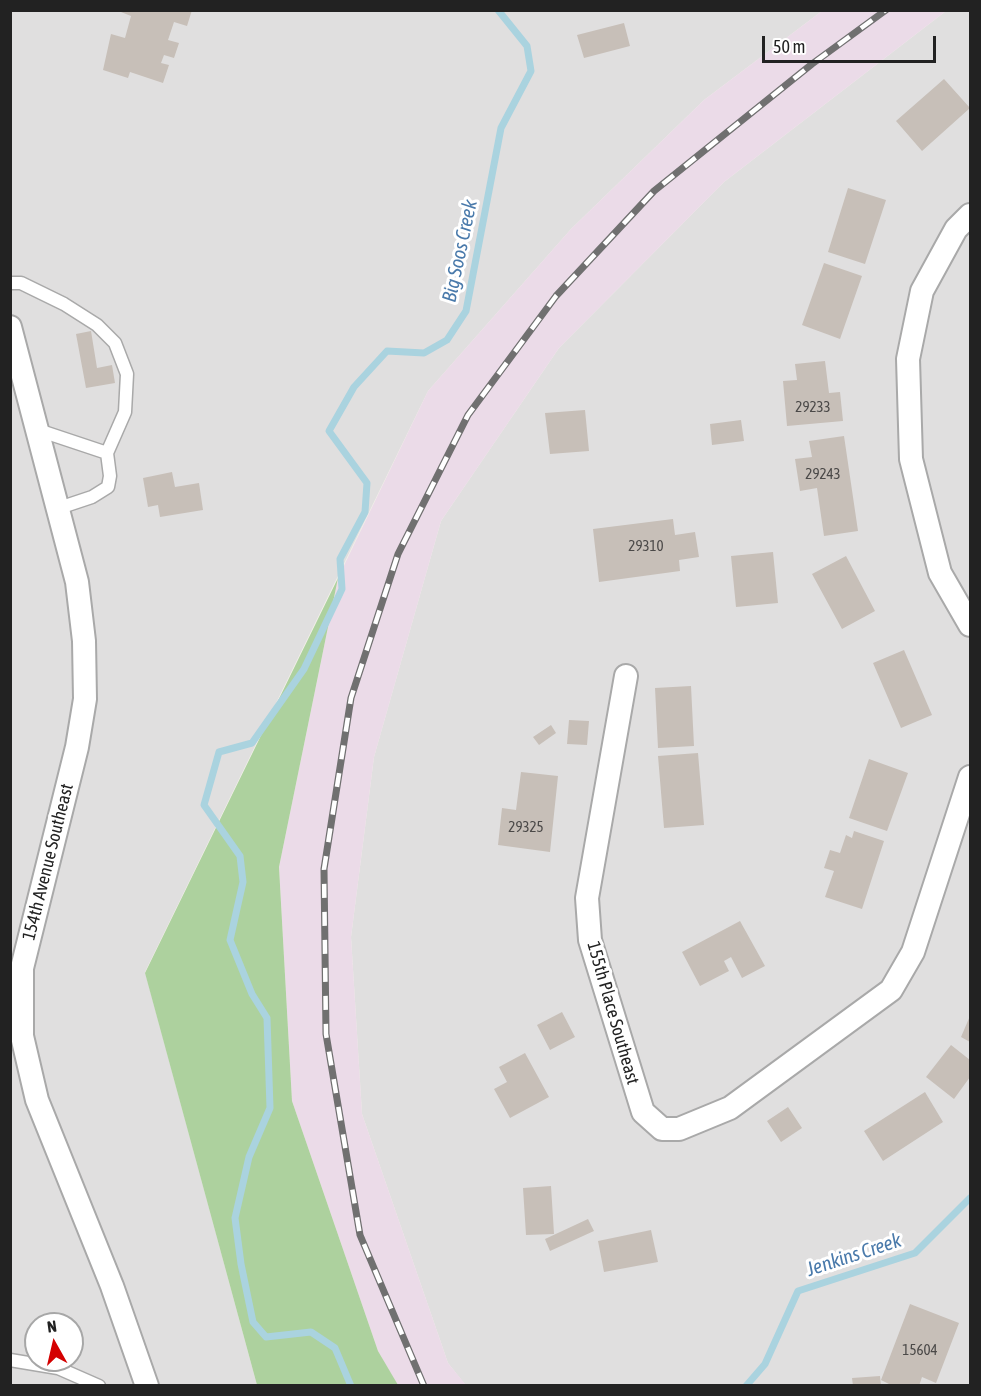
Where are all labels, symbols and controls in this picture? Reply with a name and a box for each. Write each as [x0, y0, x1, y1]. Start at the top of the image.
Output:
scale bar [765, 24, 939, 62]
text: 50 m [773, 36, 805, 57]
water label: Big Soos Creek [437, 198, 483, 304]
house number: 29233 [795, 398, 831, 416]
house number: 29243 [805, 465, 841, 483]
house number: 29310 [628, 537, 664, 555]
street label: 154th Avenue Southeast [18, 781, 78, 943]
house number: 29325 [508, 818, 544, 836]
street label: 155th Place Southeast [582, 939, 644, 1087]
water label: Jenkins Creek [804, 1228, 904, 1282]
north arrow [24, 1312, 84, 1372]
text: N [46, 1317, 58, 1336]
house number: 15604 [902, 1341, 938, 1359]

